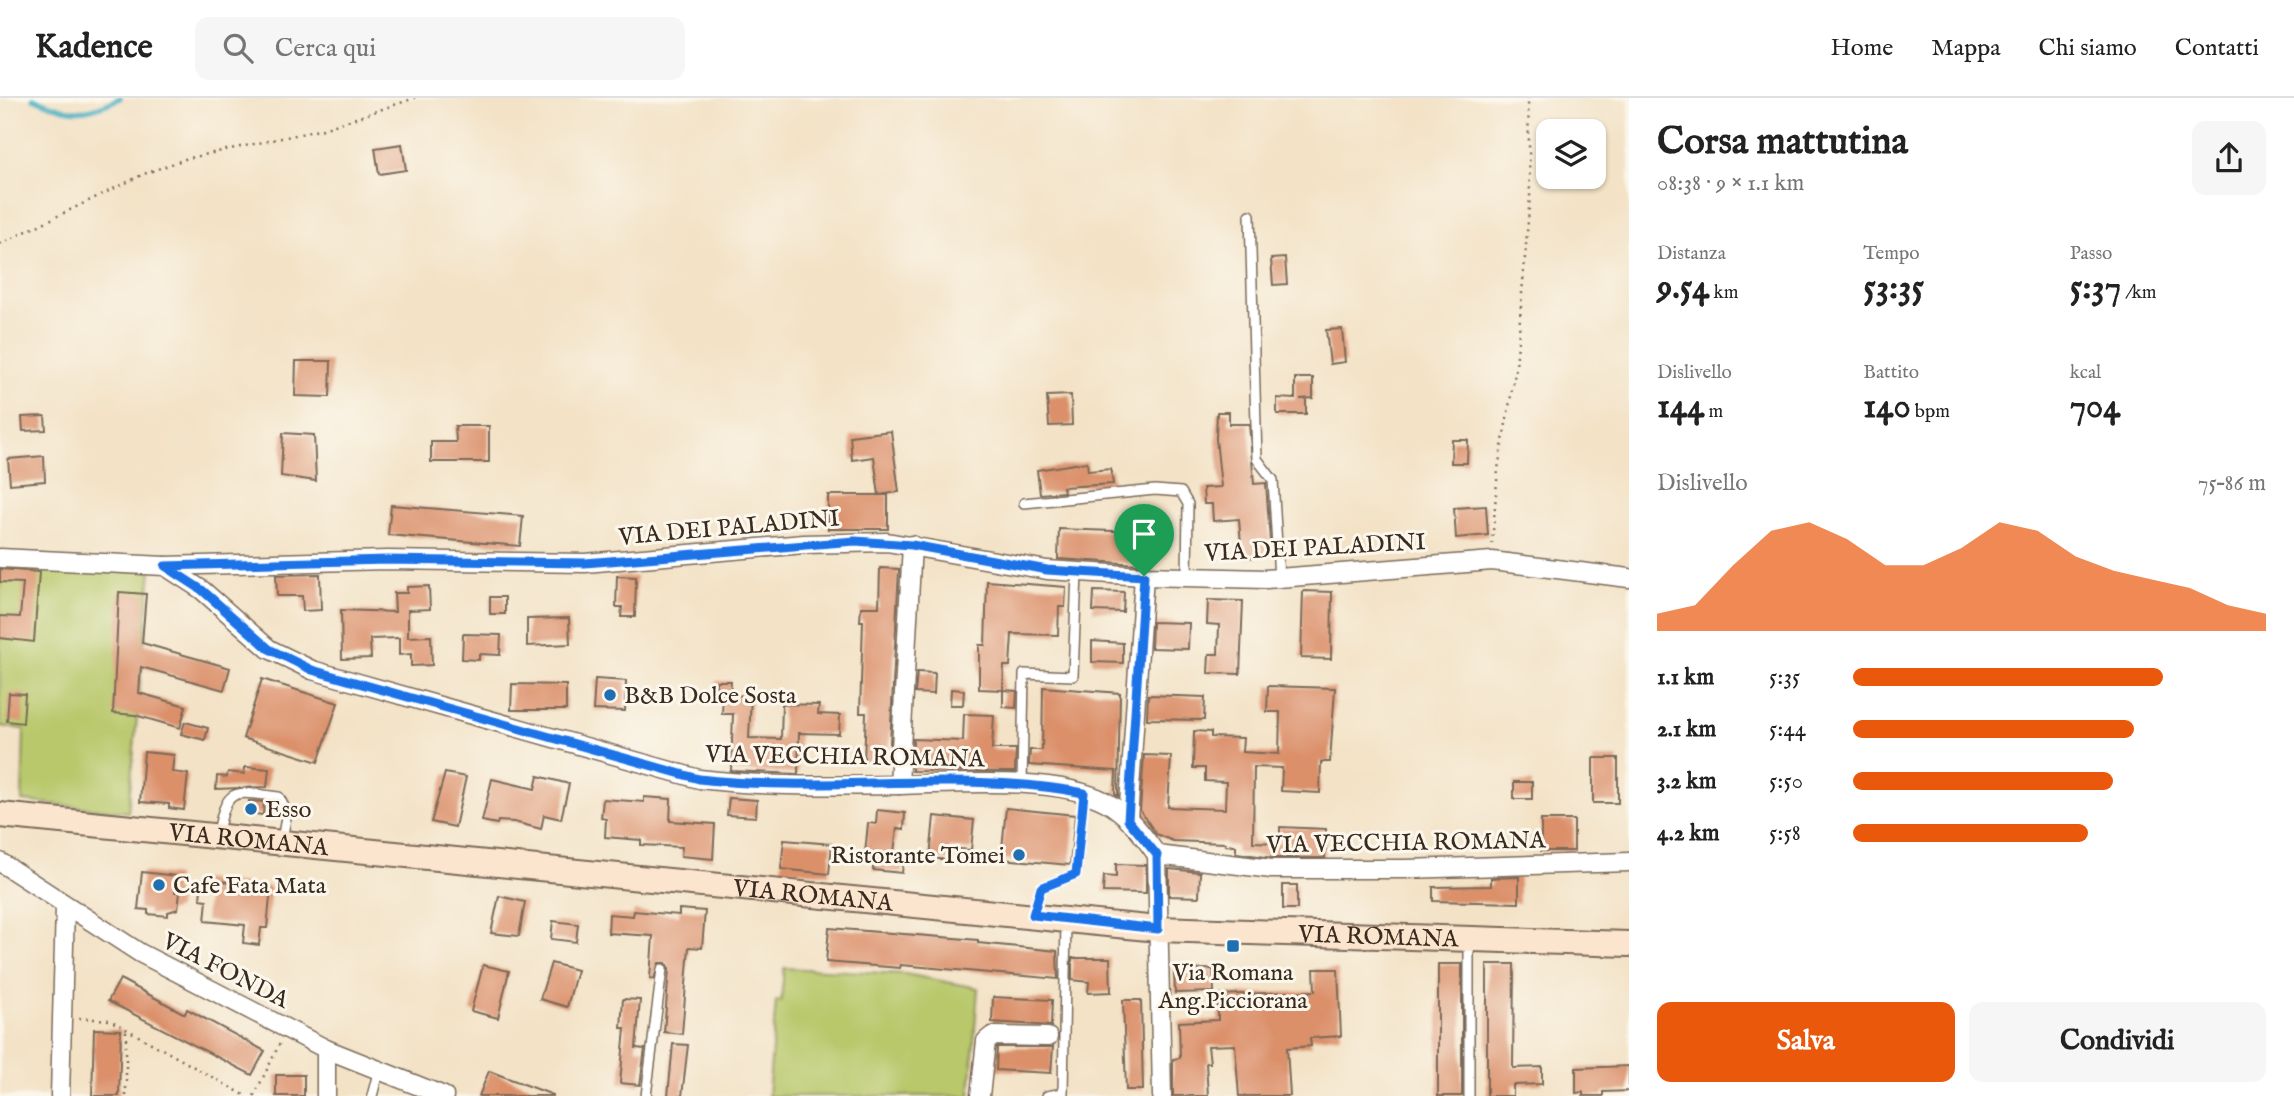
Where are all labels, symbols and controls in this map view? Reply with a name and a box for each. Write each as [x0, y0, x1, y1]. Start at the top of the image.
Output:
search box [195, 17, 685, 80]
text: Kadence [35, 27, 153, 69]
icon: search [219, 29, 257, 67]
text: Cerca qui [275, 32, 376, 65]
text: Home [1831, 33, 1893, 64]
text: Mappa [1931, 33, 2001, 64]
text: Chi siamo [2039, 33, 2137, 64]
text: Contatti [2175, 33, 2259, 64]
map controls [1536, 119, 1606, 189]
button: layers [1536, 119, 1606, 189]
text: Corsa mattutina [1657, 119, 1908, 167]
button: share [2192, 121, 2266, 195]
text: 08:38 · 9 × 1.1 km [1657, 169, 1804, 198]
text: Distanza [1657, 242, 1726, 266]
text: Tempo [1863, 242, 1919, 266]
text: Passo [2070, 242, 2112, 266]
text: 9.54 [1657, 266, 1709, 311]
text: 53:35 [1863, 266, 1924, 311]
text: 5:37 [2070, 266, 2121, 311]
text: km [1709, 281, 1738, 305]
text: /km [2121, 281, 2156, 305]
text: Dislivello [1657, 361, 1732, 385]
text: Battito [1863, 361, 1919, 385]
text: kcal [2070, 361, 2101, 385]
text: 144 [1657, 385, 1704, 430]
text: 140 [1863, 385, 1911, 430]
text: 704 [2070, 385, 2120, 430]
text: m [1704, 400, 1723, 424]
text: bpm [1911, 400, 1950, 424]
text: Dislivello [1657, 469, 1748, 498]
text: 75–86 m [2198, 469, 2266, 498]
street label: VIA DEI PALADINI [616, 503, 841, 554]
pin [1114, 504, 1174, 576]
icon: arrive [1125, 515, 1163, 553]
street label: VIA DEI PALADINI [1203, 527, 1427, 570]
text: 1.1 km [1657, 663, 1714, 692]
text: 5:35 [1769, 663, 1800, 692]
place label: B&B Dolce Sosta [624, 681, 797, 712]
marker: B&B Dolce Sosta [602, 687, 618, 703]
text: 2.1 km [1657, 715, 1716, 744]
text: 5:44 [1769, 715, 1806, 744]
street label: VIA VECCHIA ROMANA [704, 740, 986, 775]
text: 3.2 km [1657, 767, 1716, 796]
text: 5:50 [1769, 767, 1803, 796]
place label: Esso [265, 795, 312, 826]
marker: Esso [243, 801, 259, 817]
street label: VIA ROMANA [166, 818, 331, 864]
text: 4.2 km [1657, 819, 1720, 848]
text: 5:58 [1769, 819, 1801, 848]
street label: VIA VECCHIA ROMANA [1265, 826, 1547, 861]
place label: Ristorante Tomei [830, 841, 1005, 872]
marker: Ristorante Tomei [1011, 847, 1027, 863]
place label: Cafe Fata Mata [173, 871, 327, 902]
street label: VIA ROMANA [731, 873, 895, 920]
marker: Cafe Fata Mata [151, 877, 167, 893]
street label: VIA ROMANA [1297, 919, 1460, 956]
street label: VIA FONDA [156, 926, 295, 1017]
marker: Via Romana Ang.Picciorana [1225, 938, 1241, 954]
place label: Via Romana Ang.Picciorana [1157, 958, 1308, 1017]
button: Salva [1657, 1002, 1955, 1082]
button: Condividi [1969, 1002, 2266, 1082]

